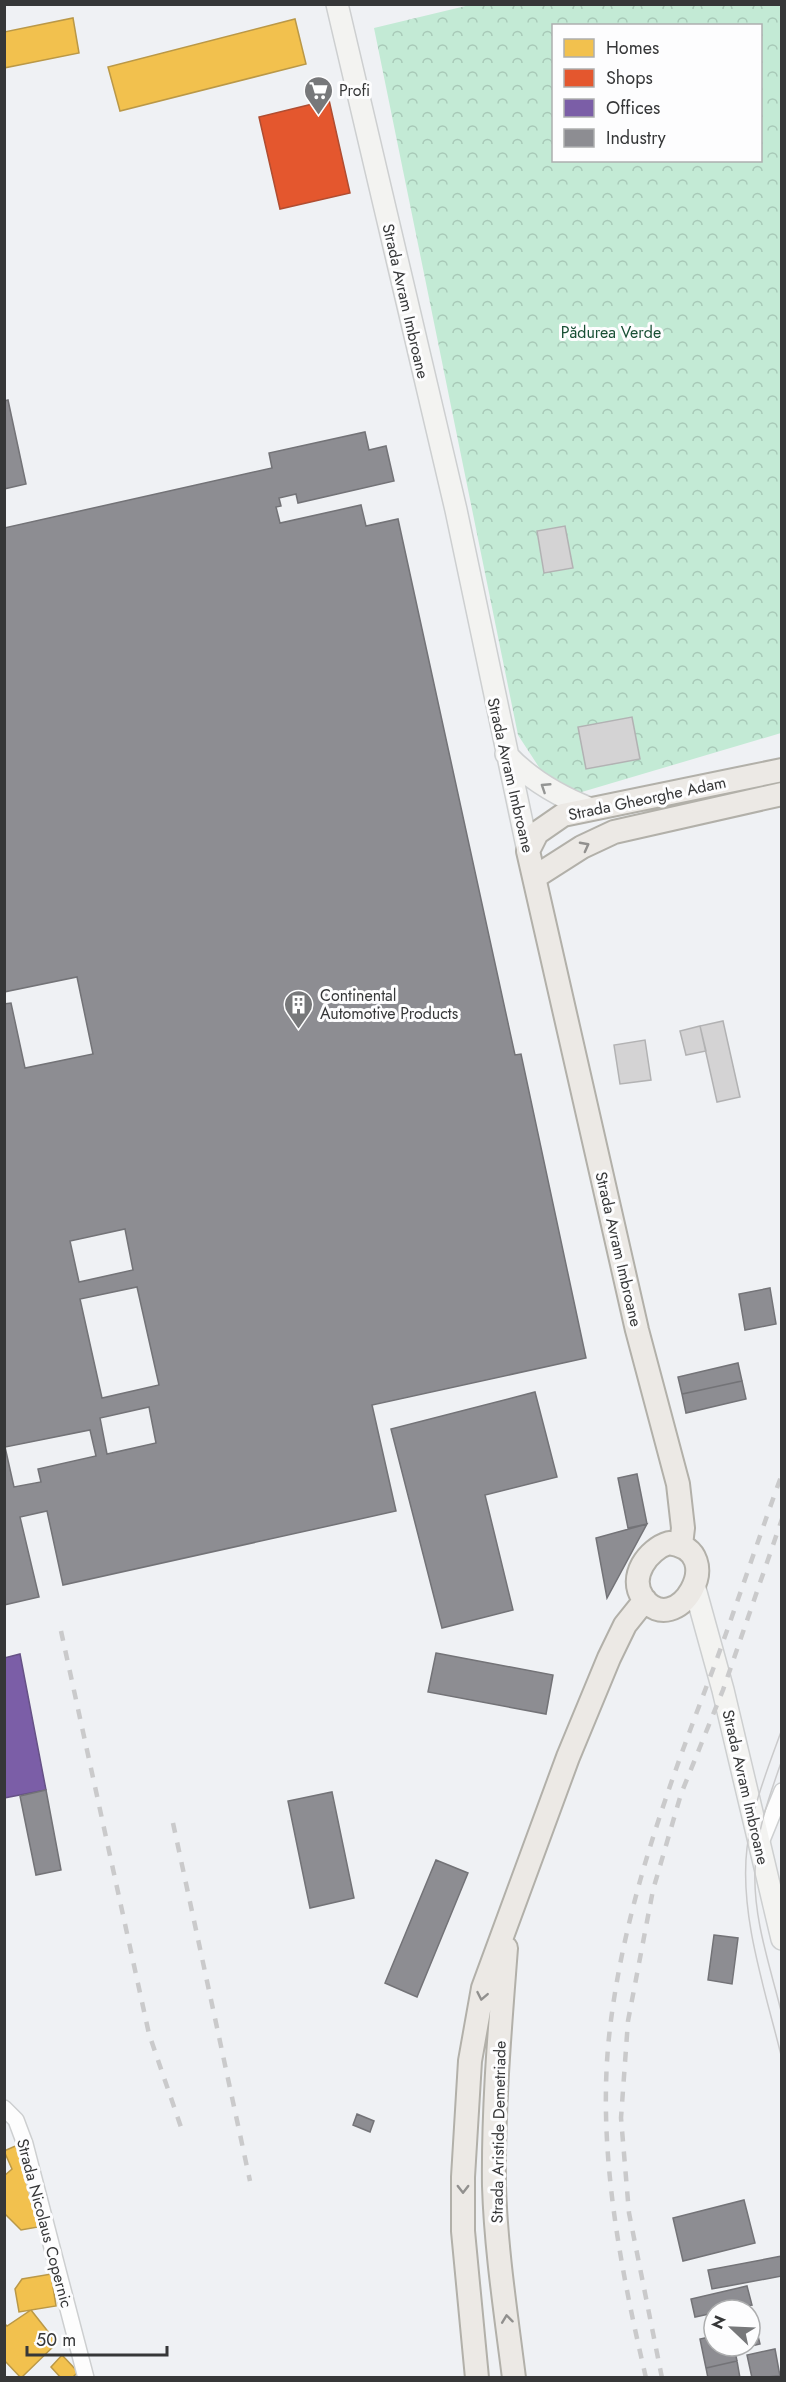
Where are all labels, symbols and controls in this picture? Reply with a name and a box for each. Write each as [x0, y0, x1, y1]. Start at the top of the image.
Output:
legend [552, 24, 762, 162]
text: Homes [606, 35, 659, 61]
text: Shops [606, 65, 653, 91]
supermarket icon: Profi [302, 74, 334, 116]
place label: Profi [339, 79, 370, 102]
text: Offices [606, 95, 660, 121]
text: Industry [606, 125, 666, 151]
street label: Strada Avram Imbroane [376, 221, 435, 381]
park label: Pădurea Verde [561, 321, 661, 344]
street label: Strada Avram Imbroane [481, 695, 540, 855]
street label: Strada Gheorghe Adam [566, 771, 728, 826]
one-way arrow [540, 783, 551, 794]
one-way arrow [579, 842, 589, 853]
place label: Continental Automotive Products [320, 984, 458, 1025]
building icon: Continental Automotive Products [283, 988, 315, 1030]
street label: Strada Avram Imbroane [589, 1169, 648, 1329]
street label: Strada Avram Imbroane [716, 1707, 775, 1867]
one-way arrow [476, 1990, 489, 2000]
street label: Strada Aristide Demetriade [485, 2041, 512, 2224]
street label: Strada Nicolaus Copernic [11, 2136, 78, 2310]
one-way arrow [457, 2185, 469, 2194]
north arrow [702, 2298, 762, 2358]
text: N [706, 2312, 732, 2333]
one-way arrow [501, 2315, 514, 2324]
scale bar [27, 2319, 166, 2357]
text: 50 m [36, 2327, 76, 2353]

